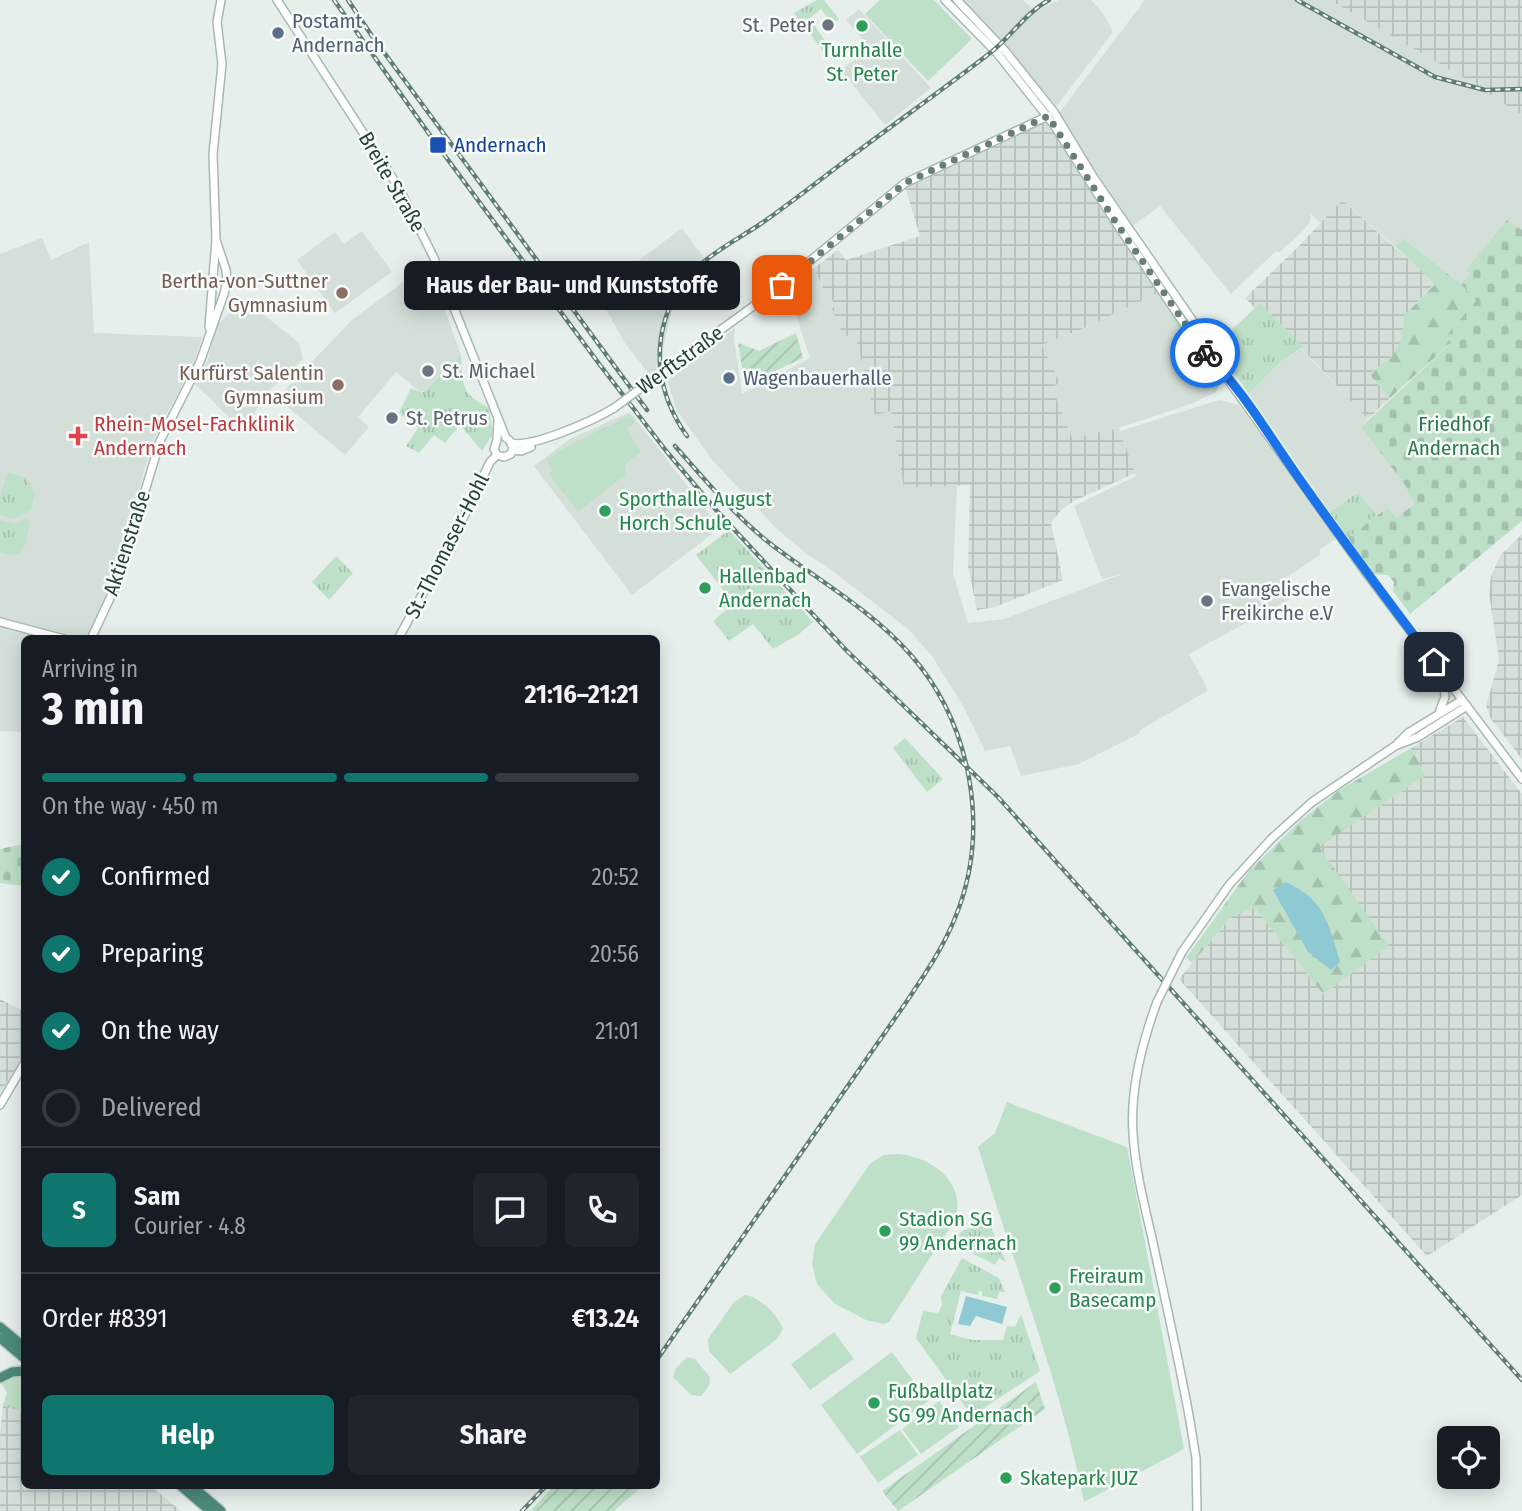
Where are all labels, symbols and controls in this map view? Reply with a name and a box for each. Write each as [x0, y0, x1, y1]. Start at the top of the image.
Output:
place label: Postamt Andernach [292, 8, 384, 58]
place label: St. Peter [742, 12, 815, 38]
marker: St. Peter [820, 17, 836, 33]
marker: Turnhalle St. Peter [854, 18, 870, 34]
marker: Postamt Andernach [270, 25, 286, 41]
place label: Turnhalle St. Peter [822, 37, 902, 87]
street label: Breite Straße [353, 127, 431, 237]
place label: Andernach [454, 132, 546, 158]
marker: Andernach [428, 135, 448, 155]
pin [752, 255, 812, 315]
callout: Haus der Bau- und Kunststoffe [404, 260, 740, 310]
icon: bag [763, 266, 801, 304]
place label: Bertha-von-Suttner Gymnasium [161, 268, 329, 318]
text: Haus der Bau- und Kunststoffe [426, 271, 718, 299]
marker: Bertha-von-Suttner Gymnasium [334, 285, 350, 301]
courier [1170, 318, 1240, 388]
street label: Werftstraße [632, 320, 728, 400]
icon: bike [1186, 334, 1224, 372]
place label: St. Michael [442, 358, 536, 384]
place label: Kurfürst Salentin Gymnasium [179, 360, 324, 410]
marker: St. Michael [420, 363, 436, 379]
place label: Wagenbauerhalle [743, 365, 892, 391]
marker: Wagenbauerhalle [721, 370, 737, 386]
marker: Kurfürst Salentin Gymnasium [330, 377, 346, 393]
place label: St. Petrus [406, 405, 488, 431]
marker: St. Petrus [384, 410, 400, 426]
place label: Rhein-Mosel-Fachklinik Andernach [94, 411, 295, 461]
park label: Friedhof Andernach [1408, 411, 1500, 461]
marker: Rhein-Mosel-Fachklinik Andernach [68, 426, 88, 446]
street label: St.-Thomaser-Hohl [399, 469, 495, 623]
place label: Sporthalle August Horch Schule [619, 486, 772, 536]
street label: Aktienstraße [98, 487, 156, 599]
marker: Sporthalle August Horch Schule [597, 503, 613, 519]
place label: Hallenbad Andernach [719, 563, 811, 613]
place label: Evangelische Freikirche e.V [1221, 576, 1334, 626]
marker: Hallenbad Andernach [697, 580, 713, 596]
marker: Evangelische Freikirche e.V [1199, 593, 1215, 609]
pin [1404, 632, 1464, 692]
icon: home [1415, 643, 1453, 681]
text: Arriving in [42, 655, 138, 683]
text: 21:16–21:21 [524, 679, 639, 710]
text: 3 min [42, 681, 144, 736]
text: On the way · 450 m [42, 792, 219, 820]
icon: check [42, 858, 80, 896]
text: Confirmed [101, 861, 211, 892]
text: 20:52 [591, 863, 639, 891]
icon: check [42, 935, 80, 973]
text: Preparing [101, 938, 203, 969]
text: 20:56 [590, 940, 639, 968]
icon: check [42, 1012, 80, 1050]
text: On the way [101, 1015, 219, 1046]
text: 21:01 [595, 1017, 639, 1045]
text: Delivered [101, 1092, 202, 1123]
button: chat [473, 1173, 547, 1247]
button: phone [565, 1173, 639, 1247]
text: Sam [134, 1181, 180, 1212]
text: S [72, 1195, 86, 1226]
place label: Stadion SG 99 Andernach [899, 1206, 1017, 1256]
text: Courier · 4.8 [134, 1212, 246, 1240]
marker: Stadion SG 99 Andernach [877, 1223, 893, 1239]
place label: Freiraum Basecamp [1069, 1263, 1156, 1313]
marker: Freiraum Basecamp [1047, 1280, 1063, 1296]
text: Order #8391 [42, 1303, 168, 1334]
text: €13.24 [572, 1303, 639, 1334]
place label: Fußballplatz SG 99 Andernach [888, 1378, 1033, 1428]
button: Help [42, 1395, 334, 1475]
button: Share [348, 1395, 639, 1475]
marker: Fußballplatz SG 99 Andernach [866, 1395, 882, 1411]
map controls [1437, 1426, 1500, 1489]
button: locate [1437, 1426, 1500, 1489]
place label: Skatepark JUZ [1020, 1465, 1138, 1491]
marker: Skatepark JUZ [998, 1470, 1014, 1486]

